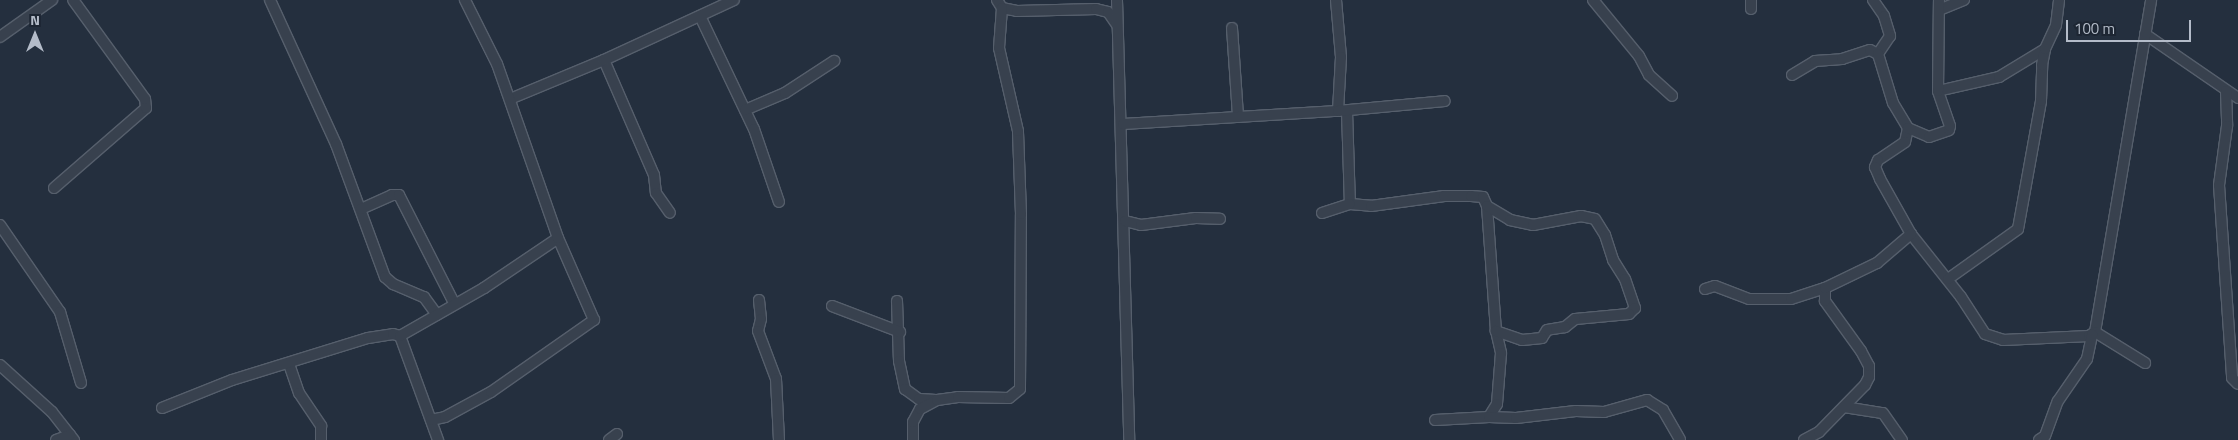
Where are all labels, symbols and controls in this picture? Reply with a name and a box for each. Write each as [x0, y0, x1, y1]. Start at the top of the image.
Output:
text: N [30, 9, 40, 30]
north arrow [10, 10, 60, 60]
scale bar [2068, 10, 2193, 42]
text: 100 m [2074, 17, 2115, 40]

